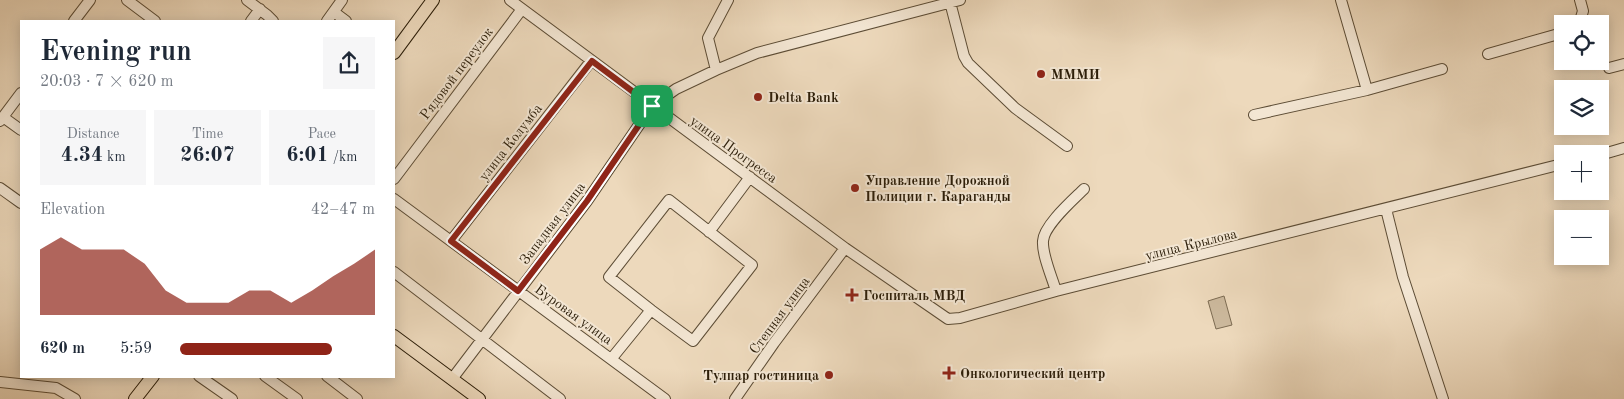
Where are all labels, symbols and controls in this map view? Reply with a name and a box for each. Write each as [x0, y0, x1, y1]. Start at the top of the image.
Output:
map controls [1554, 15, 1609, 265]
button: locate [1554, 15, 1609, 70]
street label: Рядовой переулок [418, 25, 496, 122]
button: share [323, 37, 375, 89]
text: Evening run [40, 39, 192, 67]
marker: МММИ [1035, 68, 1047, 80]
place label: МММИ [1051, 68, 1100, 82]
text: 20:03 · 7 × 620 m [40, 74, 173, 90]
button: layers [1554, 80, 1609, 135]
pin [631, 85, 673, 127]
marker: Delta Bank [752, 91, 764, 103]
place label: Delta Bank [768, 91, 839, 105]
icon: arrive [638, 92, 666, 120]
street label: улица Колумба [477, 101, 545, 184]
street label: улица Прогресса [687, 114, 780, 186]
text: Distance [67, 127, 120, 141]
text: Time [192, 127, 223, 141]
text: Pace [308, 127, 336, 141]
text: 4.34 [61, 145, 103, 166]
text: 26:07 [180, 145, 235, 166]
text: 6:01 [286, 145, 329, 166]
button: + [1554, 145, 1609, 200]
text: km [103, 150, 126, 164]
text: /km [329, 150, 357, 164]
place label: Управление Дорожной Полиции г. Караганды [865, 174, 1011, 204]
street label: Западная улица [518, 180, 588, 267]
marker: Управление Дорожной Полиции г. Караганды [849, 182, 861, 194]
text: Elevation [40, 202, 105, 218]
text: 42–47 m [311, 202, 375, 218]
button: − [1554, 210, 1609, 265]
street label: улица Крылова [1144, 227, 1239, 263]
street label: Степная улица [747, 274, 812, 357]
street label: Буровая улица [532, 282, 615, 348]
marker: Госпиталь МВД [845, 288, 859, 302]
place label: Госпиталь МВД [863, 289, 965, 303]
text: 620 m [40, 341, 85, 357]
text: 5:59 [120, 341, 152, 357]
marker: Онкологический центр [942, 366, 956, 380]
place label: Онкологический центр [960, 367, 1105, 381]
place label: Тулпар гостиница [703, 369, 819, 383]
marker: Тулпар гостиница [823, 369, 835, 381]

